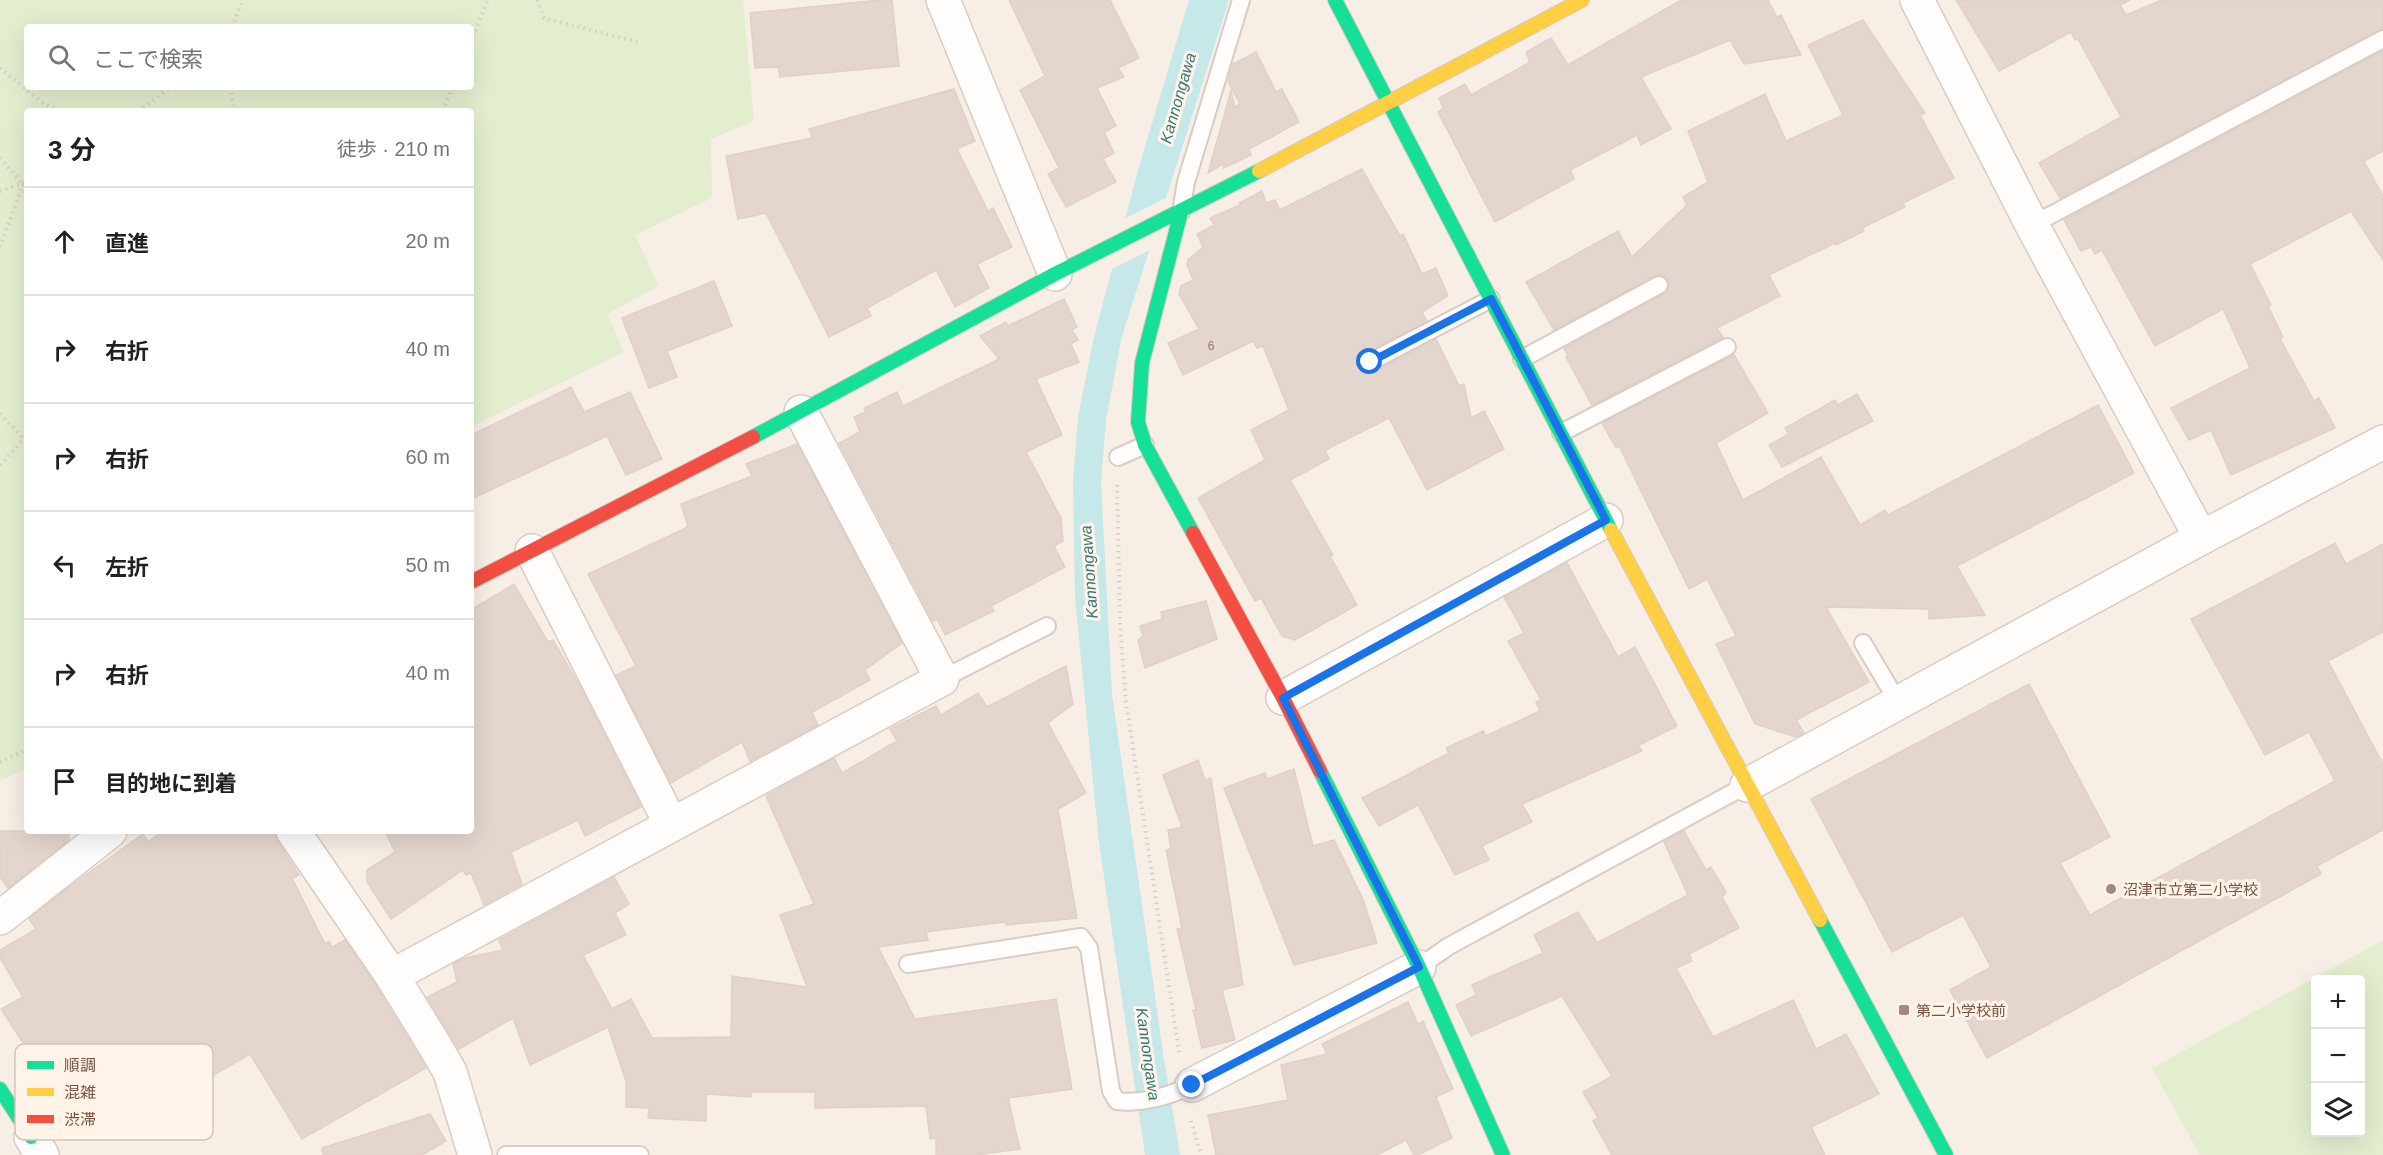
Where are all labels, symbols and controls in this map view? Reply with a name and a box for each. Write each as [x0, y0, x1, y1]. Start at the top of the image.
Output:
search box [24, 24, 474, 90]
icon: search [45, 41, 78, 74]
text: ここで検索 [93, 47, 203, 72]
water label: Kannongawa [1157, 51, 1199, 145]
text: 3 分 [48, 135, 96, 165]
text: 徒歩 · 210 m [337, 138, 450, 160]
icon: ahead [48, 225, 81, 258]
text: 20 m [406, 230, 450, 252]
text: 直進 [105, 231, 149, 256]
icon: right [48, 333, 81, 366]
text: 40 m [406, 338, 450, 360]
text: 右折 [105, 339, 149, 364]
house number: 6 [1208, 339, 1215, 353]
route start [1356, 348, 1382, 374]
icon: right [48, 441, 81, 474]
text: 60 m [406, 446, 450, 468]
text: 右折 [105, 447, 149, 472]
water label: Kannongawa [1077, 525, 1101, 619]
icon: left [48, 549, 81, 582]
text: 50 m [406, 554, 450, 576]
text: 左折 [105, 555, 149, 580]
icon: right [48, 657, 81, 690]
text: 40 m [406, 662, 450, 684]
text: 右折 [105, 663, 149, 688]
icon: arrive [48, 765, 81, 798]
text: 目的地に到着 [105, 771, 237, 796]
place label: 沼津市立第二小学校 [2123, 881, 2258, 898]
marker: 沼津市立第二小学校 [2104, 882, 2118, 896]
map controls [2311, 975, 2365, 1137]
button: + [2311, 975, 2365, 1029]
place label: 第二小学校前 [1916, 1002, 2006, 1019]
marker: 第二小学校前 [1897, 1003, 1911, 1017]
water label: Kannongawa [1133, 1007, 1163, 1102]
button: − [2311, 1029, 2365, 1083]
legend [15, 1044, 213, 1140]
text: 順調 [64, 1057, 96, 1074]
route end [1178, 1071, 1204, 1097]
button: layers [2311, 1083, 2365, 1137]
text: 混雑 [64, 1084, 96, 1101]
text: 渋滞 [64, 1111, 96, 1128]

